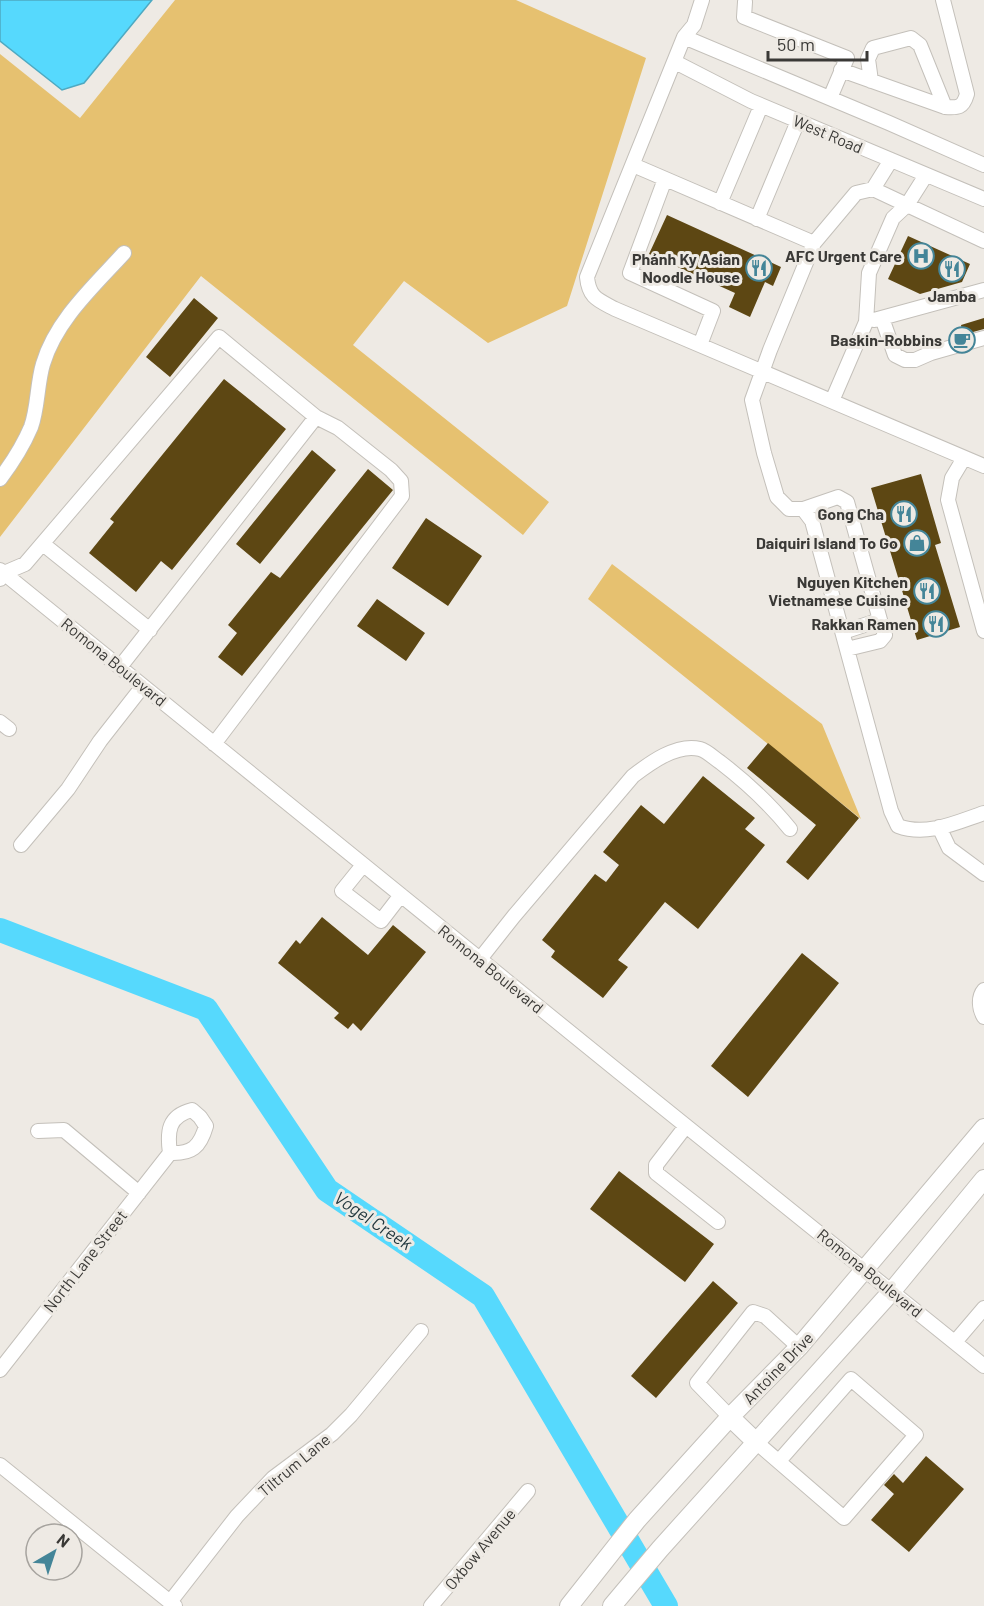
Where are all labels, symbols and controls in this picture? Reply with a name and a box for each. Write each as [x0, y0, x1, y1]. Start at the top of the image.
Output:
scale bar [768, 24, 867, 62]
text: 50 m [777, 33, 815, 55]
street label: West Road [791, 110, 866, 157]
hospital icon: AFC Urgent Care [906, 241, 936, 271]
place label: AFC Urgent Care [785, 246, 902, 265]
place label: Phánh Ky Asian Noodle House [632, 249, 740, 286]
restaurant icon: Phánh Ky Asian Noodle House [744, 253, 774, 283]
restaurant icon: Jamba [937, 254, 967, 284]
place label: Jamba [928, 286, 976, 305]
cafe icon: Baskin-Robbins [947, 325, 977, 355]
place label: Baskin-Robbins [830, 330, 942, 349]
restaurant icon: Gong Cha [889, 499, 919, 529]
place label: Gong Cha [818, 504, 884, 523]
shop icon: Daiquiri Island To Go [902, 528, 932, 558]
place label: Daiquiri Island To Go [756, 533, 898, 552]
place label: Nguyen Kitchen Vietnamese Cuisine [768, 572, 908, 609]
restaurant icon: Nguyen Kitchen Vietnamese Cuisine [912, 576, 942, 606]
restaurant icon: Rakkan Ramen [921, 609, 951, 639]
street label: Romona Boulevard [58, 613, 171, 710]
place label: Rakkan Ramen [812, 614, 916, 633]
street label: Romona Boulevard [435, 920, 548, 1017]
water label: Vogel Creek [330, 1186, 417, 1254]
street label: North Lane Street [39, 1206, 130, 1316]
street label: Romona Boulevard [814, 1224, 927, 1321]
street label: Antoine Drive [739, 1328, 817, 1408]
street label: Tiltrum Lane [254, 1429, 333, 1500]
street label: Oxbow Avenue [440, 1504, 519, 1593]
north arrow [24, 1522, 84, 1582]
text: N [54, 1529, 74, 1551]

